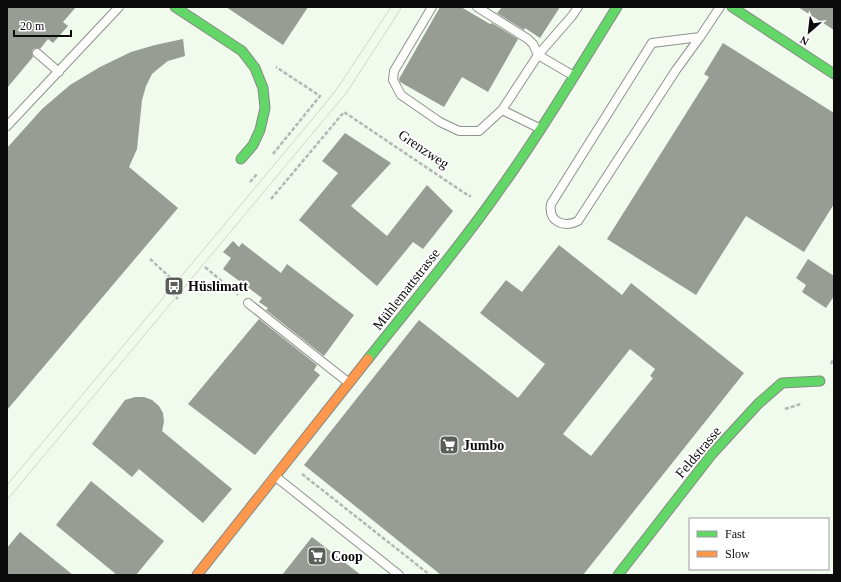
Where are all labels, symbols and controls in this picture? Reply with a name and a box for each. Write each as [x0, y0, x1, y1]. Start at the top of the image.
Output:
scale bar [14, 12, 71, 38]
north arrow [789, 12, 829, 52]
text: 20 m [20, 19, 45, 33]
text: N [798, 34, 811, 48]
street label: Grenzweg [396, 127, 452, 172]
street label: Mühlemattstrasse [370, 246, 443, 333]
bus stop icon: Hüslimatt [163, 275, 185, 297]
place label: Hüslimatt [188, 279, 248, 294]
street label: Feldstrasse [673, 424, 724, 481]
supermarket icon: Jumbo [438, 434, 460, 456]
place label: Jumbo [463, 438, 504, 453]
legend [689, 518, 829, 570]
text: Fast [725, 527, 746, 541]
supermarket icon: Coop [306, 545, 328, 567]
text: Slow [725, 547, 750, 561]
place label: Coop [331, 549, 363, 564]

